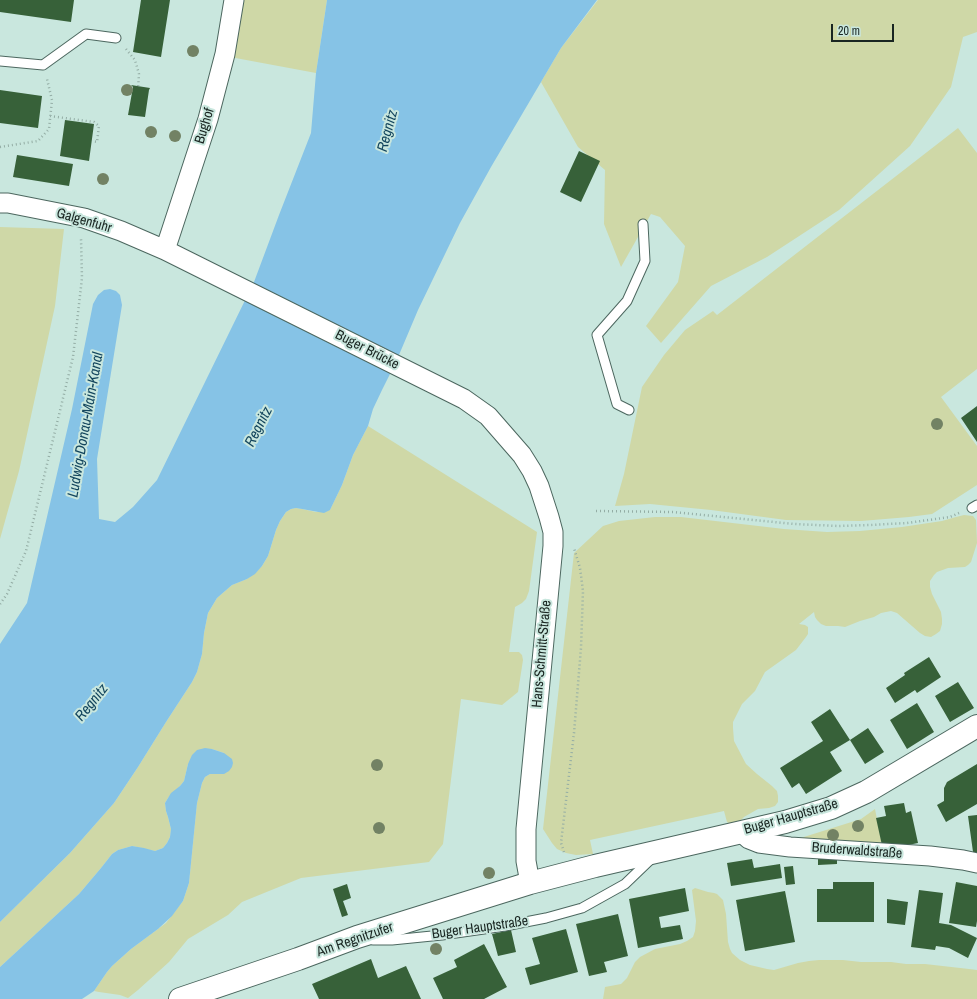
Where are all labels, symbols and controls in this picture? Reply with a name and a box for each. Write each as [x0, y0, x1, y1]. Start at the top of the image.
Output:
scale bar [833, 16, 896, 42]
text: 20 m [838, 23, 860, 39]
street label: Bughof [192, 106, 218, 146]
water label: Regnitz [374, 108, 402, 154]
street label: Galgenfuhr [54, 205, 114, 237]
street label: Buger Brücke [332, 327, 402, 373]
water label: Ludwig-Donau-Main-Kanal [64, 351, 108, 499]
water label: Regnitz [241, 404, 277, 450]
street label: Hans-Schmitt-Straße [529, 600, 555, 708]
water label: Regnitz [72, 681, 112, 725]
street label: Buger Hauptstraße [742, 796, 840, 838]
street label: Bruderwaldstraße [811, 839, 903, 863]
street label: Buger Hauptstraße [431, 913, 529, 943]
street label: Am Regnitzufer [315, 919, 395, 961]

